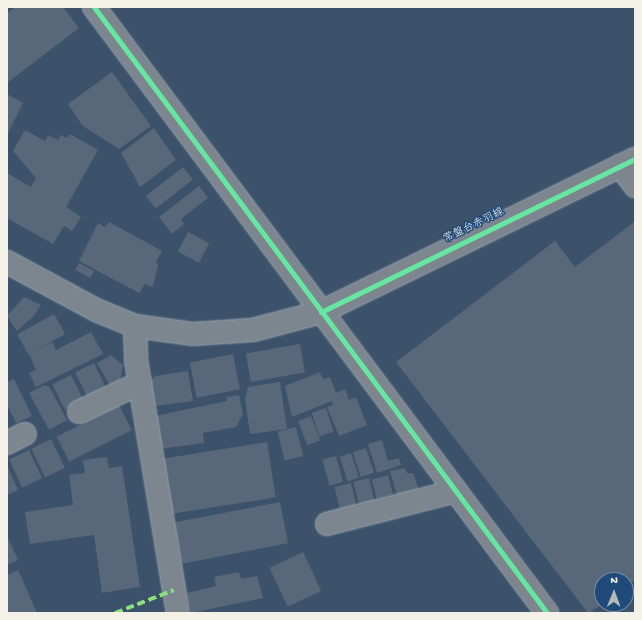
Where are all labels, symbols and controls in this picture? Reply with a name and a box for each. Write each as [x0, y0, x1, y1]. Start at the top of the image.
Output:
street label: 常盤台赤羽線 [441, 206, 507, 246]
north arrow [594, 572, 634, 612]
text: N [610, 575, 618, 587]

